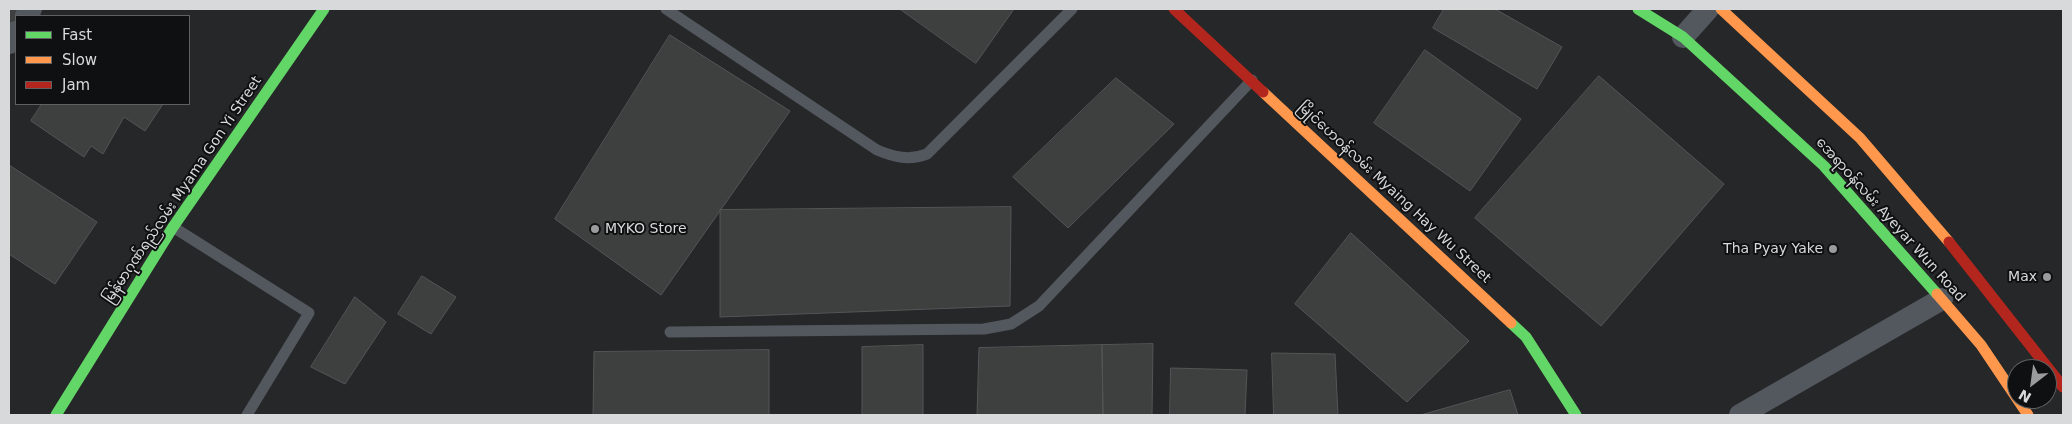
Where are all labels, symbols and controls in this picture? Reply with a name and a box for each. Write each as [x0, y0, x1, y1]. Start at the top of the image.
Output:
legend [15, 15, 190, 105]
text: Fast [62, 26, 92, 44]
text: Slow [62, 51, 97, 69]
street label: မြန်မာဂုဏ်ရည်လမ်း Myama Gon Yi Street [100, 73, 266, 307]
text: Jam [62, 76, 90, 94]
street label: မြိုင်ဟေဝန်လမ်း Myaing Hay Wu Street [1294, 99, 1494, 287]
street label: အေရာဝန်လမ်း Ayeyar Wun Road [1812, 135, 1968, 305]
place label: MYKO Store [605, 221, 687, 237]
marker: MYKO Store [589, 223, 601, 235]
place label: Tha Pyay Yake [1723, 241, 1823, 257]
marker: Tha Pyay Yake [1827, 243, 1839, 255]
place label: Max [2008, 269, 2037, 285]
marker: Max [2041, 271, 2053, 283]
north arrow [2007, 359, 2057, 409]
text: N [2016, 386, 2034, 406]

